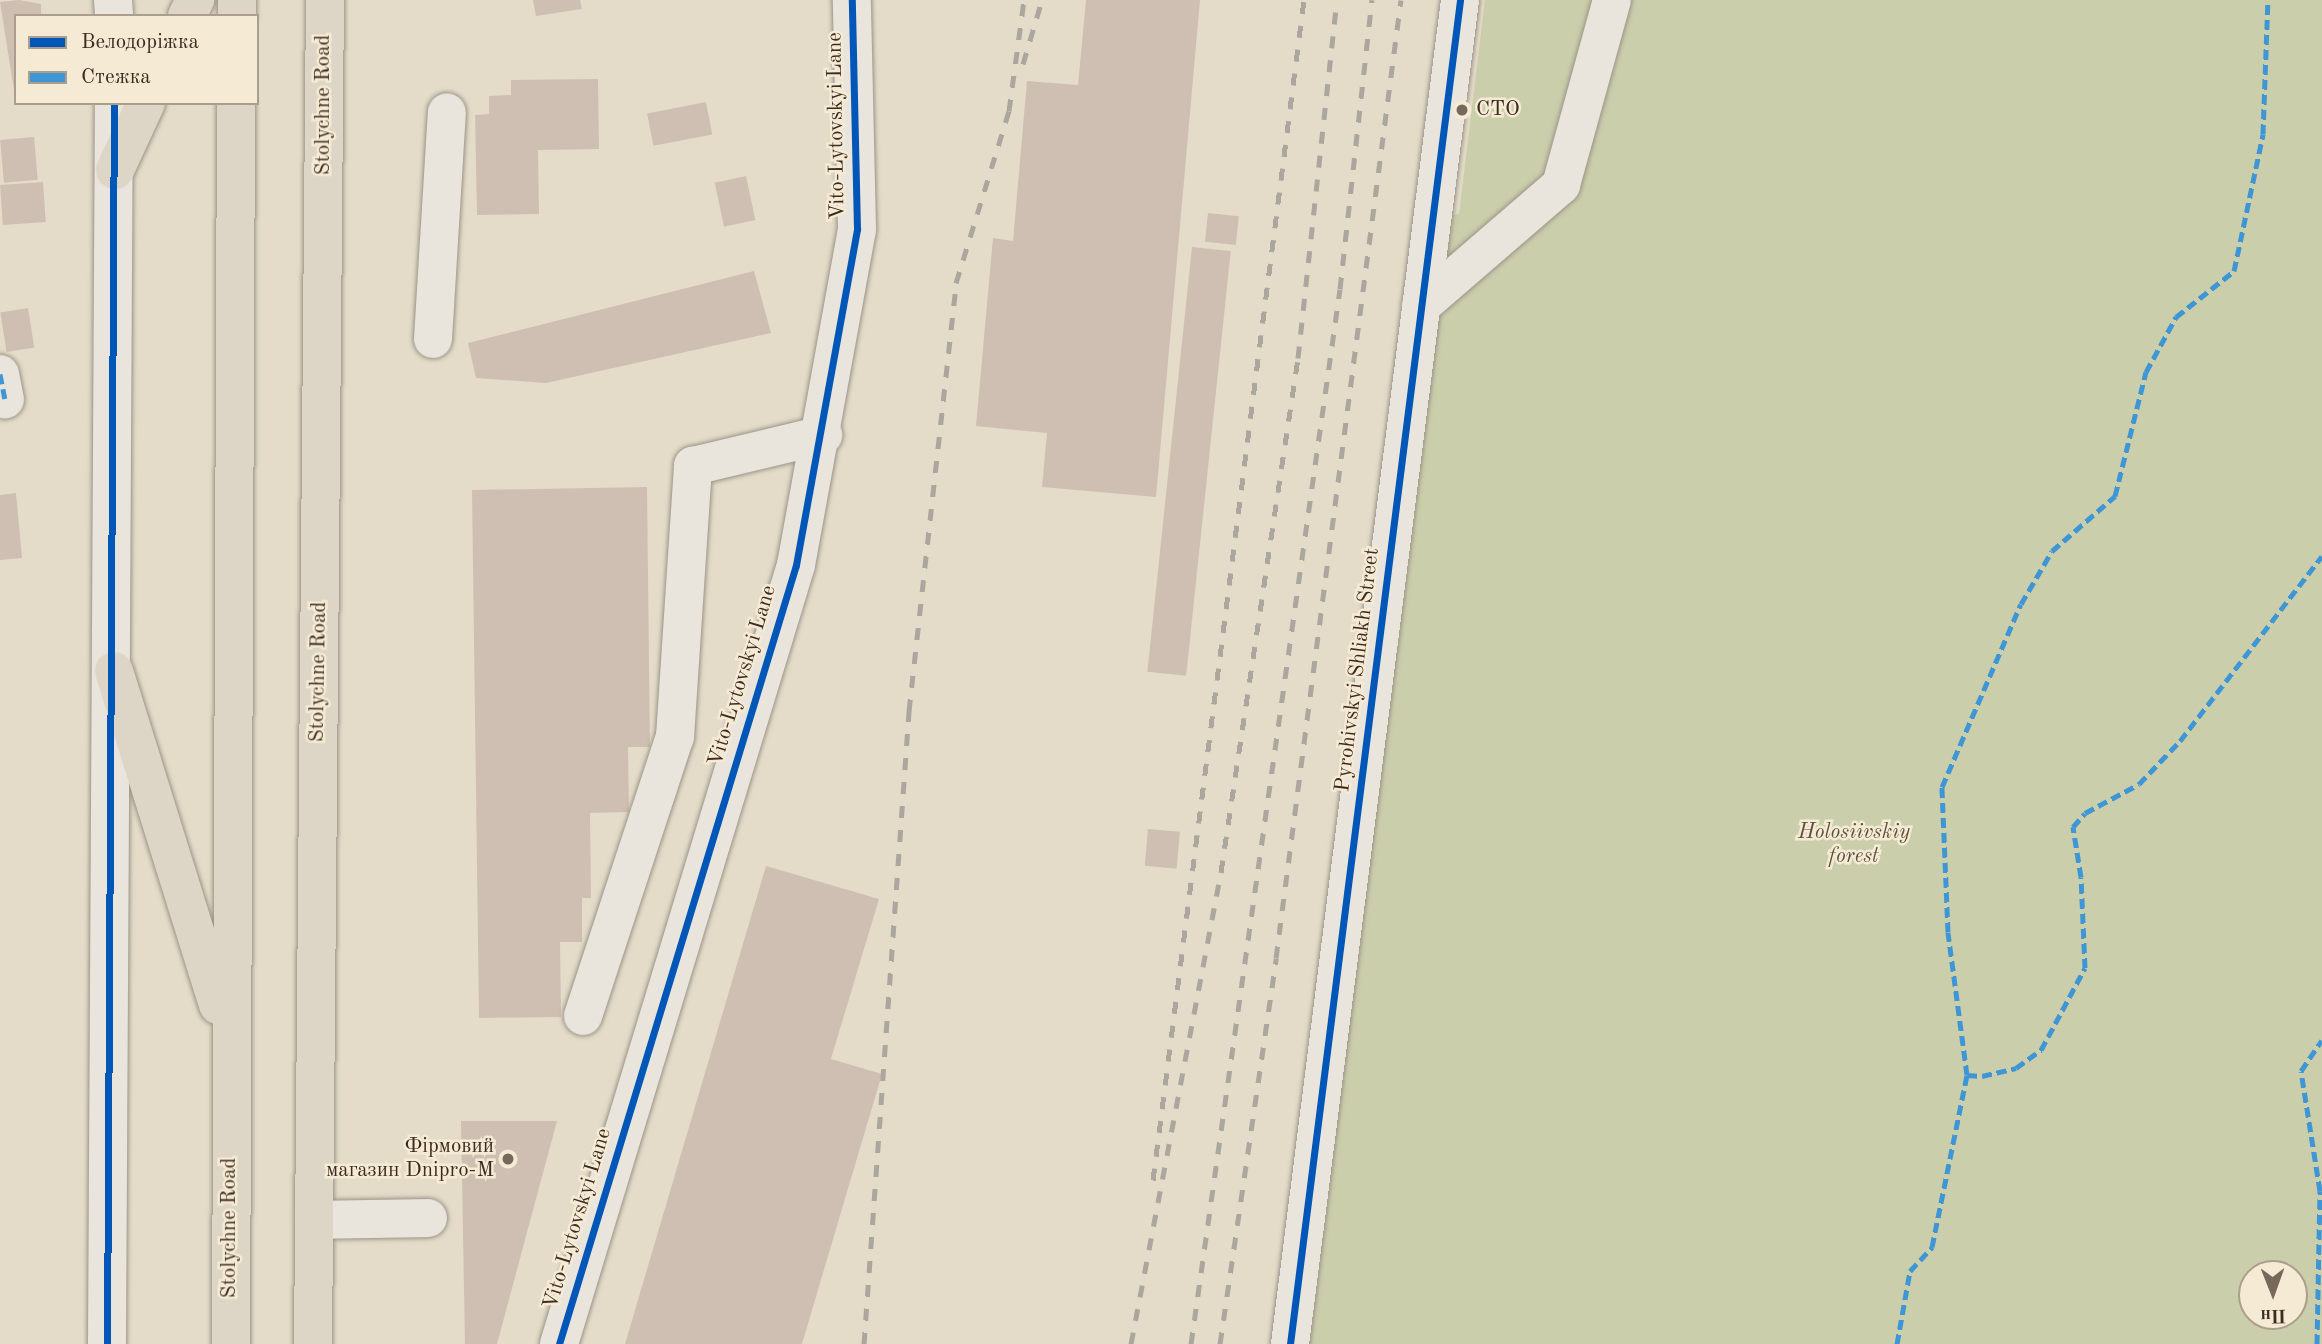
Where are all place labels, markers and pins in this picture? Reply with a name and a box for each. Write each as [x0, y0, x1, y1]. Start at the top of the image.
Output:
place label: СТО [1476, 97, 1520, 123]
marker: СТО [1454, 102, 1470, 118]
place label: Фірмовий магазин Dnipro-M [326, 1134, 494, 1184]
marker: Фірмовий магазин Dnipro-M [500, 1151, 516, 1167]

